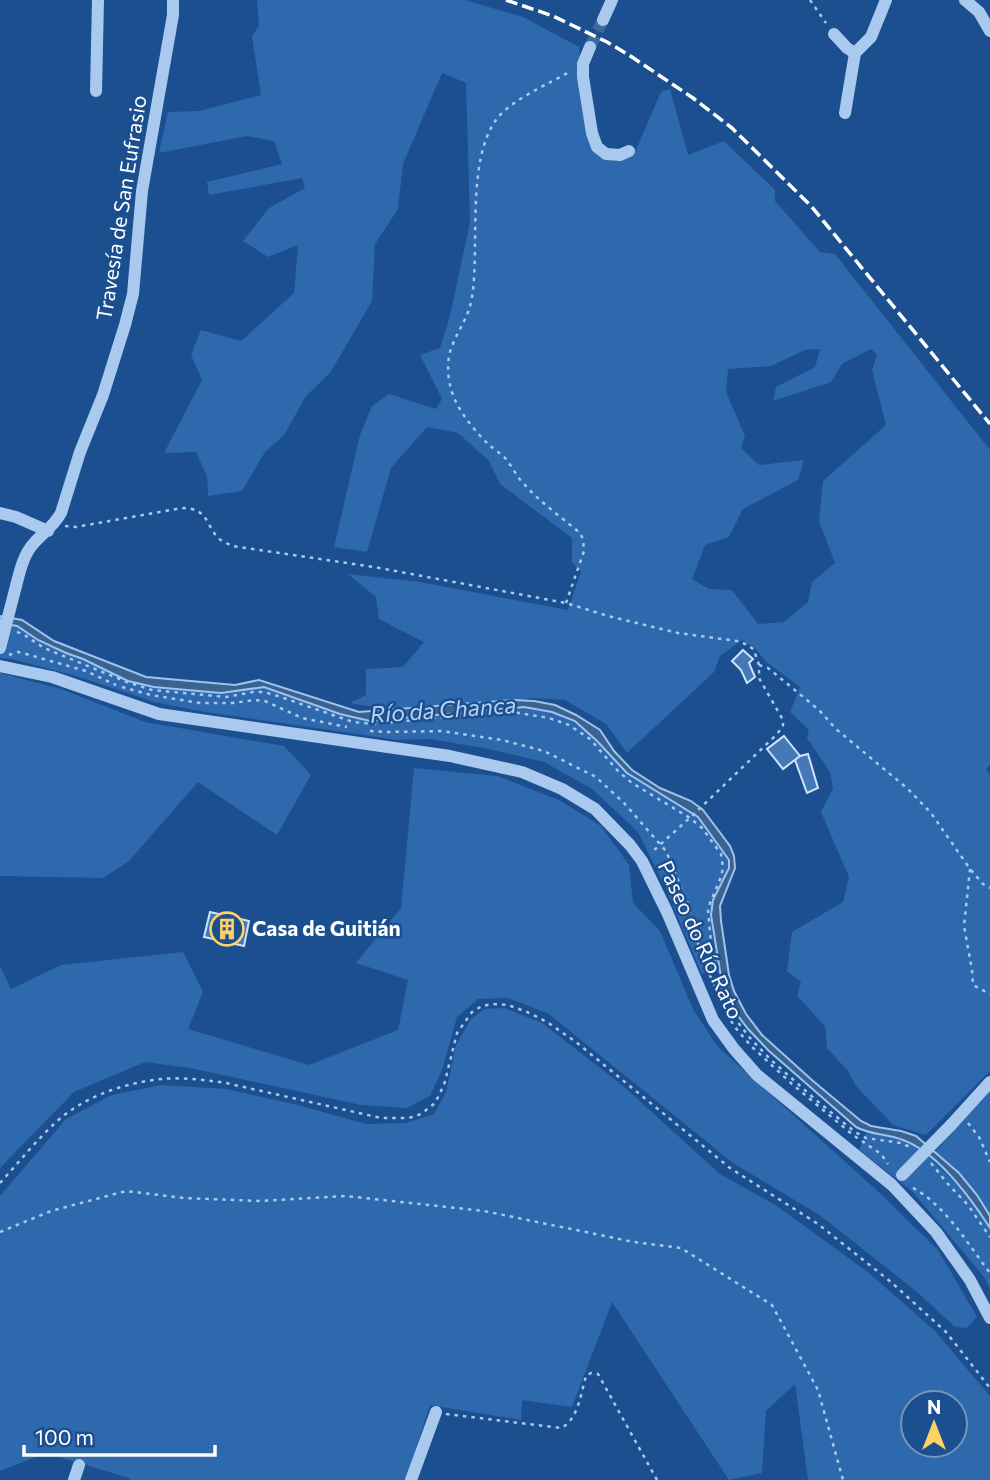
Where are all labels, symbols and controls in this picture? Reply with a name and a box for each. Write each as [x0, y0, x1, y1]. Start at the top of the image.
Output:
street label: Travesía de San Eufrasio [90, 93, 151, 322]
water label: Río da Chanca [369, 690, 517, 728]
street label: Paseo do Río Rato [654, 856, 749, 1023]
building icon: Casa de Guitián [208, 910, 246, 948]
place label: Casa de Guitián [252, 915, 401, 940]
north arrow [899, 1389, 969, 1459]
text: N [927, 1395, 941, 1418]
scale bar [24, 1414, 215, 1458]
text: 100 m [35, 1424, 94, 1449]

